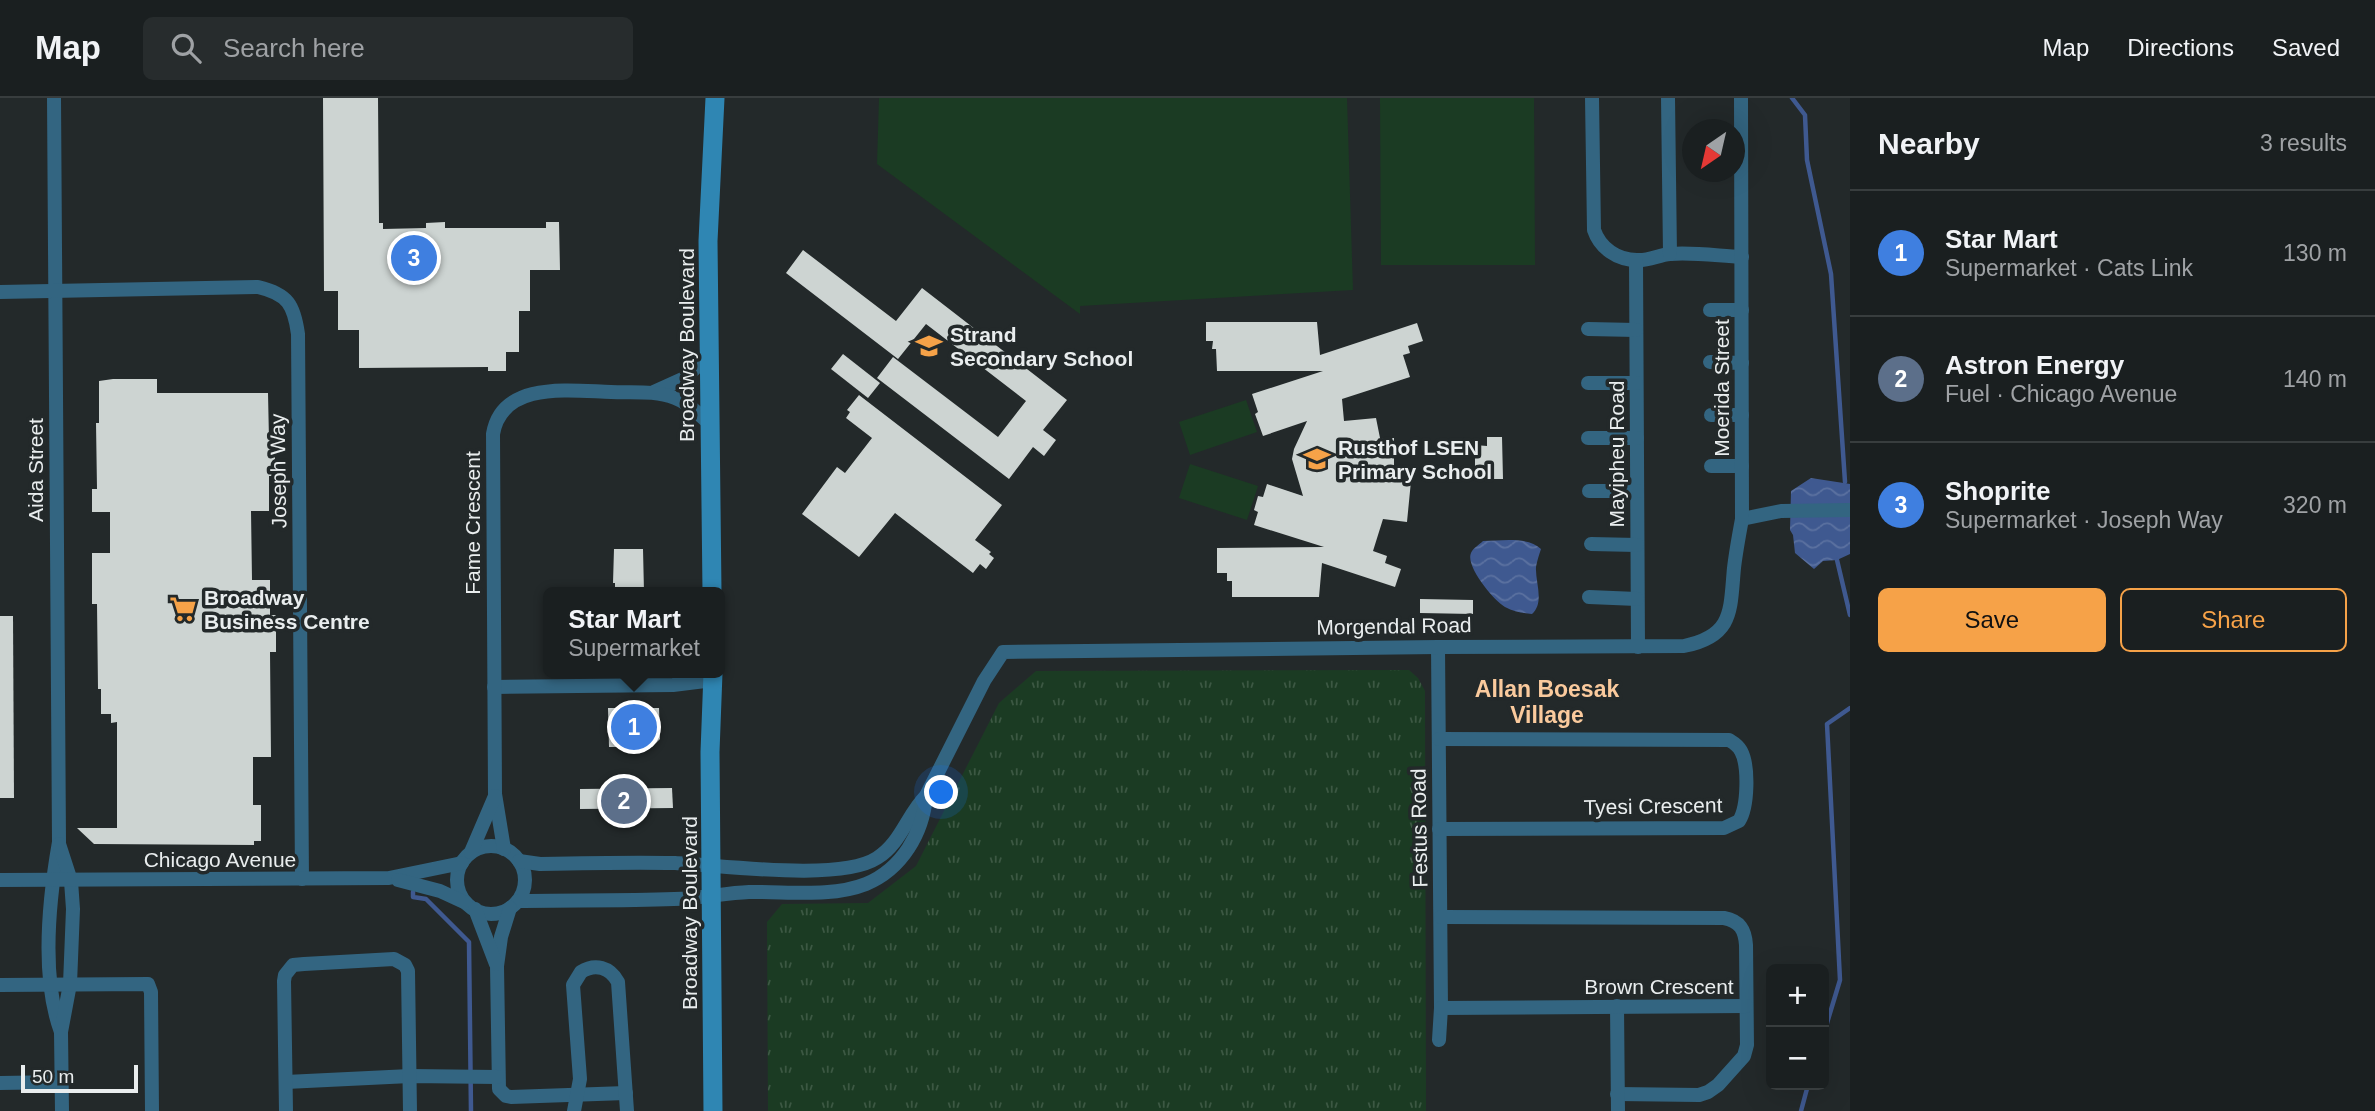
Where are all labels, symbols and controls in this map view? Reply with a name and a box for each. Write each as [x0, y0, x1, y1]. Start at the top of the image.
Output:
search box [143, 17, 633, 80]
text: Map [35, 29, 101, 66]
icon: search [167, 29, 205, 67]
text: Search here [223, 33, 365, 63]
text: Map [2043, 34, 2089, 61]
text: Directions [2127, 34, 2234, 61]
text: Saved [2272, 34, 2340, 61]
north arrow [1682, 119, 1745, 182]
text: Nearby [1878, 127, 1980, 160]
text: 3 results [2260, 130, 2347, 156]
text: Star Mart [1945, 224, 2058, 254]
pin: 3 [391, 232, 437, 284]
text: 1 [1895, 240, 1907, 266]
text: 130 m [2283, 240, 2347, 266]
street label: Broadway Boulevard [675, 248, 698, 442]
text: Supermarket · Cats Link [1945, 255, 2193, 281]
street label: Moerida Street [1710, 319, 1733, 457]
place label: Strand Secondary School [950, 323, 1133, 370]
school or university icon: Strand Secondary School [914, 331, 944, 361]
text: Astron Energy [1945, 350, 2124, 380]
text: 2 [1895, 366, 1907, 392]
text: 140 m [2283, 366, 2347, 392]
street label: Mayipheu Road [1605, 380, 1628, 528]
text: Fuel · Chicago Avenue [1945, 381, 2177, 407]
street label: Joseph Way [265, 413, 290, 529]
street label: Aida Street [24, 418, 47, 522]
place label: Rusthof LSEN Primary School [1338, 436, 1492, 483]
school or university icon: Rusthof LSEN Primary School [1302, 444, 1332, 474]
street label: Fame Crescent [461, 451, 484, 595]
text: Shoprite [1945, 476, 2050, 506]
text: 3 [1895, 492, 1907, 518]
text: 320 m [2283, 492, 2347, 518]
text: Supermarket · Joseph Way [1945, 507, 2223, 533]
place label: Broadway Business Centre [204, 586, 370, 633]
popup [543, 587, 725, 678]
button: Save [1878, 588, 2106, 652]
button: Share [2120, 588, 2347, 652]
supermarket icon: Broadway Business Centre [168, 594, 198, 624]
text: Star Mart [568, 604, 681, 634]
street label: Morgendal Road [1316, 613, 1472, 639]
text: Supermarket [568, 635, 700, 661]
district label: Allan Boesak Village [1475, 676, 1619, 728]
pin: 1 [611, 701, 657, 753]
street label: Festus Road [1406, 768, 1432, 888]
pin: 2 [601, 775, 647, 827]
your location [924, 775, 958, 809]
street label: Tyesi Crescent [1583, 793, 1723, 819]
street label: Broadway Boulevard [678, 816, 701, 1010]
street label: Chicago Avenue [144, 848, 296, 871]
map controls [1766, 964, 1829, 1090]
button: + [1766, 964, 1829, 1027]
street label: Brown Crescent [1584, 975, 1734, 998]
button: − [1766, 1027, 1829, 1090]
scale bar [21, 1062, 138, 1094]
text: 50 m [32, 1066, 74, 1087]

